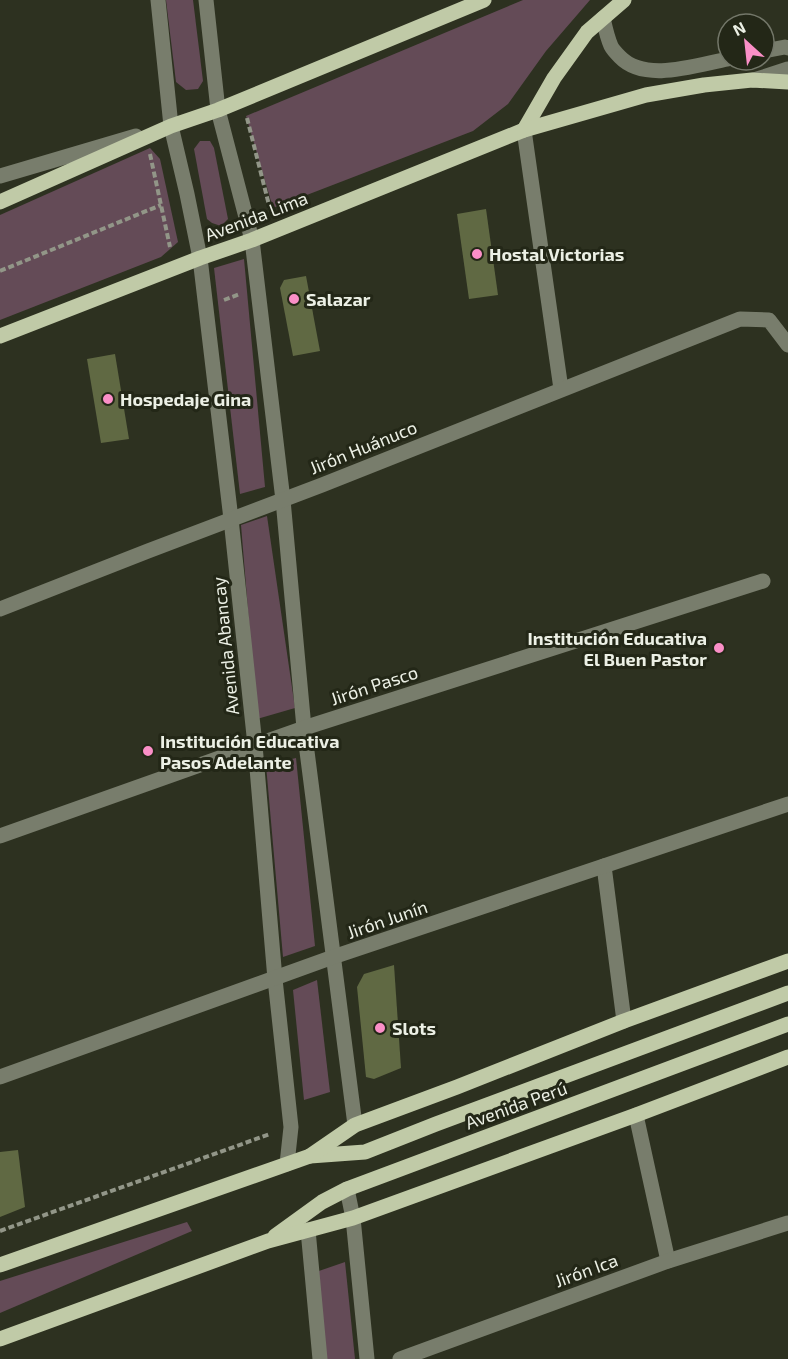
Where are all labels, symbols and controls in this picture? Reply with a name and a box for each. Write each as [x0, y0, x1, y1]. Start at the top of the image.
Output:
north arrow [716, 12, 776, 72]
text: N [729, 17, 748, 39]
street label: Avenida Lima [201, 186, 311, 246]
place label: Hostal Victorias [489, 243, 624, 265]
marker: Hostal Victorias [470, 247, 484, 261]
place label: Salazar [306, 288, 371, 310]
marker: Salazar [287, 292, 301, 306]
place label: Hospedaje Gina [120, 388, 251, 410]
marker: Hospedaje Gina [101, 392, 115, 406]
street label: Jirón Huánuco [306, 415, 420, 479]
street label: Avenida Abancay [207, 575, 243, 716]
place label: Institución Educativa El Buen Pastor [528, 627, 707, 670]
marker: Institución Educativa El Buen Pastor [712, 641, 726, 655]
street label: Jirón Pasco [327, 661, 421, 709]
place label: Institución Educativa Pasos Adelante [160, 730, 339, 773]
marker: Institución Educativa Pasos Adelante [141, 744, 155, 758]
street label: Jirón Junín [344, 895, 430, 943]
place label: Slots [392, 1017, 436, 1039]
marker: Slots [373, 1021, 387, 1035]
street label: Avenida Perú [462, 1076, 570, 1134]
street label: Jirón Ica [551, 1248, 621, 1292]

